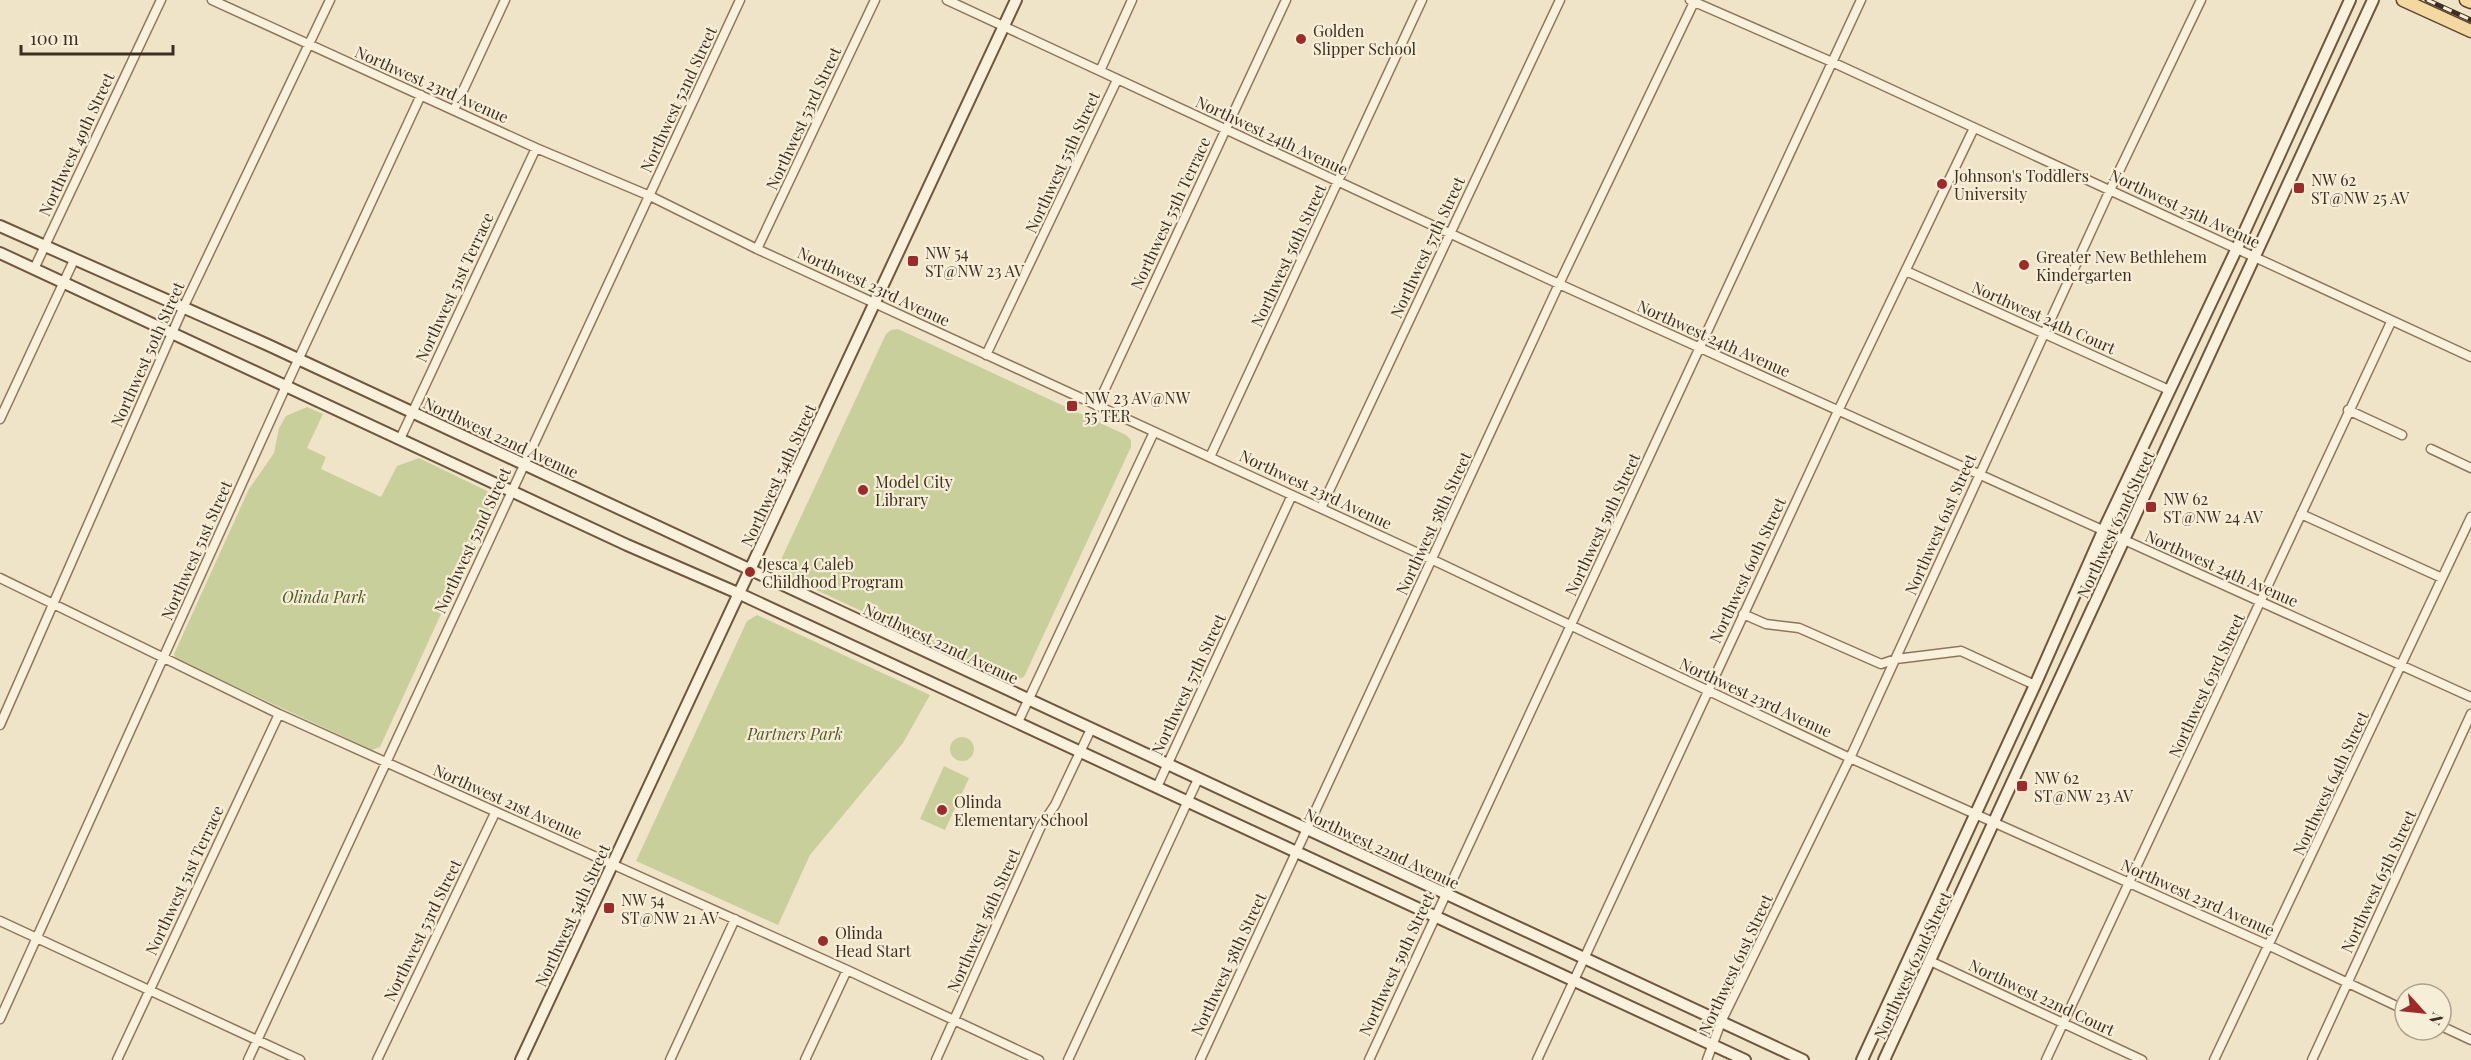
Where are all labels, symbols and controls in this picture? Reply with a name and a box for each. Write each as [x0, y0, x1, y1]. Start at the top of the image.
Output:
scale bar [21, 18, 172, 56]
place label: Golden Slipper School [1313, 20, 1417, 59]
street label: Northwest 52nd Street [635, 22, 721, 175]
text: 100 m [30, 26, 79, 50]
marker: Golden Slipper School [1294, 32, 1308, 46]
street label: Northwest 23rd Avenue [352, 41, 512, 127]
street label: Northwest 53rd Street [761, 43, 846, 193]
street label: Northwest 49th Street [33, 68, 119, 219]
street label: Northwest 55th Street [1020, 88, 1104, 236]
street label: Northwest 24th Avenue [1193, 91, 1351, 179]
street label: Northwest 55th Terrace [1125, 133, 1215, 293]
street label: Northwest 25th Avenue [2106, 164, 2264, 252]
place label: Johnson's Toddlers University [1953, 165, 2089, 204]
place label: NW 62 ST@NW 25 AV [2311, 169, 2410, 208]
street label: Northwest 57th Street [1385, 173, 1469, 321]
marker: Johnson's Toddlers University [1935, 177, 1949, 191]
street label: Northwest 56th Street [1246, 180, 1331, 330]
marker: NW 62 ST@NW 25 AV [2292, 181, 2306, 195]
street label: Northwest 51st Terrace [410, 209, 498, 365]
street label: Northwest 23rd Avenue [794, 241, 954, 331]
place label: NW 54 ST@NW 23 AV [925, 242, 1025, 281]
place label: Greater New Bethlehem Kindergarten [2036, 246, 2207, 285]
marker: NW 54 ST@NW 23 AV [906, 254, 920, 268]
marker: Greater New Bethlehem Kindergarten [2017, 258, 2031, 272]
street label: Northwest 24th Court [1969, 276, 2119, 358]
street label: Northwest 50th Street [106, 278, 189, 430]
street label: Northwest 24th Avenue [1634, 295, 1794, 381]
place label: NW 23 AV@NW 55 TER [1084, 387, 1191, 426]
street label: Northwest 22nd Avenue [420, 392, 582, 482]
marker: NW 23 AV@NW 55 TER [1065, 399, 1079, 413]
street label: Northwest 54th Street [736, 400, 820, 550]
street label: Northwest 23rd Avenue [1236, 444, 1396, 534]
street label: Northwest 62nd Street [2072, 447, 2159, 601]
street label: Northwest 58th Street [1391, 448, 1476, 598]
street label: Northwest 59th Street [1560, 449, 1644, 599]
street label: Northwest 61st Street [1899, 450, 1981, 598]
street label: Northwest 52nd Street [429, 463, 515, 616]
place label: Model City Library [875, 471, 953, 510]
street label: Northwest 51st Street [156, 477, 236, 623]
marker: Model City Library [856, 483, 870, 497]
place label: NW 62 ST@NW 24 AV [2163, 488, 2264, 527]
street label: Northwest 60th Street [1704, 493, 1790, 646]
marker: NW 62 ST@NW 24 AV [2144, 500, 2158, 514]
street label: Northwest 24th Avenue [2142, 525, 2302, 611]
place label: Jesca 4 Caleb Childhood Program [761, 553, 904, 592]
marker: Jesca 4 Caleb Childhood Program [743, 565, 757, 579]
park label: Olinda Park [282, 586, 366, 607]
street label: Northwest 22nd Avenue [860, 598, 1022, 688]
street label: Northwest 63rd Street [2163, 609, 2249, 761]
street label: Northwest 57th Street [1146, 610, 1230, 758]
street label: Northwest 23rd Avenue [1676, 652, 1836, 742]
street label: Northwest 64th Street [2287, 707, 2373, 859]
park label: Partners Park [746, 723, 843, 744]
street label: Northwest 21st Avenue [430, 759, 586, 843]
place label: NW 62 ST@NW 23 AV [2034, 767, 2134, 806]
marker: NW 62 ST@NW 23 AV [2015, 779, 2029, 793]
place label: Olinda Elementary School [954, 791, 1089, 830]
street label: Northwest 51st Terrace [140, 802, 228, 958]
marker: Olinda Elementary School [935, 803, 949, 817]
street label: Northwest 22nd Avenue [1301, 803, 1463, 893]
street label: Northwest 65th Street [2336, 806, 2421, 956]
street label: Northwest 54th Street [530, 840, 614, 990]
street label: Northwest 56th Street [942, 844, 1024, 995]
street label: Northwest 23rd Avenue [2118, 854, 2278, 940]
street label: Northwest 53rd Street [378, 855, 466, 1004]
street label: Northwest 62nd Street [1869, 888, 1956, 1042]
place label: NW 54 ST@NW 21 AV [621, 889, 720, 928]
street label: Northwest 58th Street [1186, 889, 1271, 1039]
street label: Northwest 59th Street [1354, 889, 1438, 1039]
street label: Northwest 61st Street [1693, 890, 1777, 1037]
marker: NW 54 ST@NW 21 AV [602, 901, 616, 915]
place label: Olinda Head Start [835, 922, 912, 961]
marker: Olinda Head Start [816, 934, 830, 948]
street label: Northwest 22nd Court [1966, 954, 2119, 1040]
north arrow [2393, 982, 2453, 1042]
text: N [2425, 1009, 2449, 1029]

